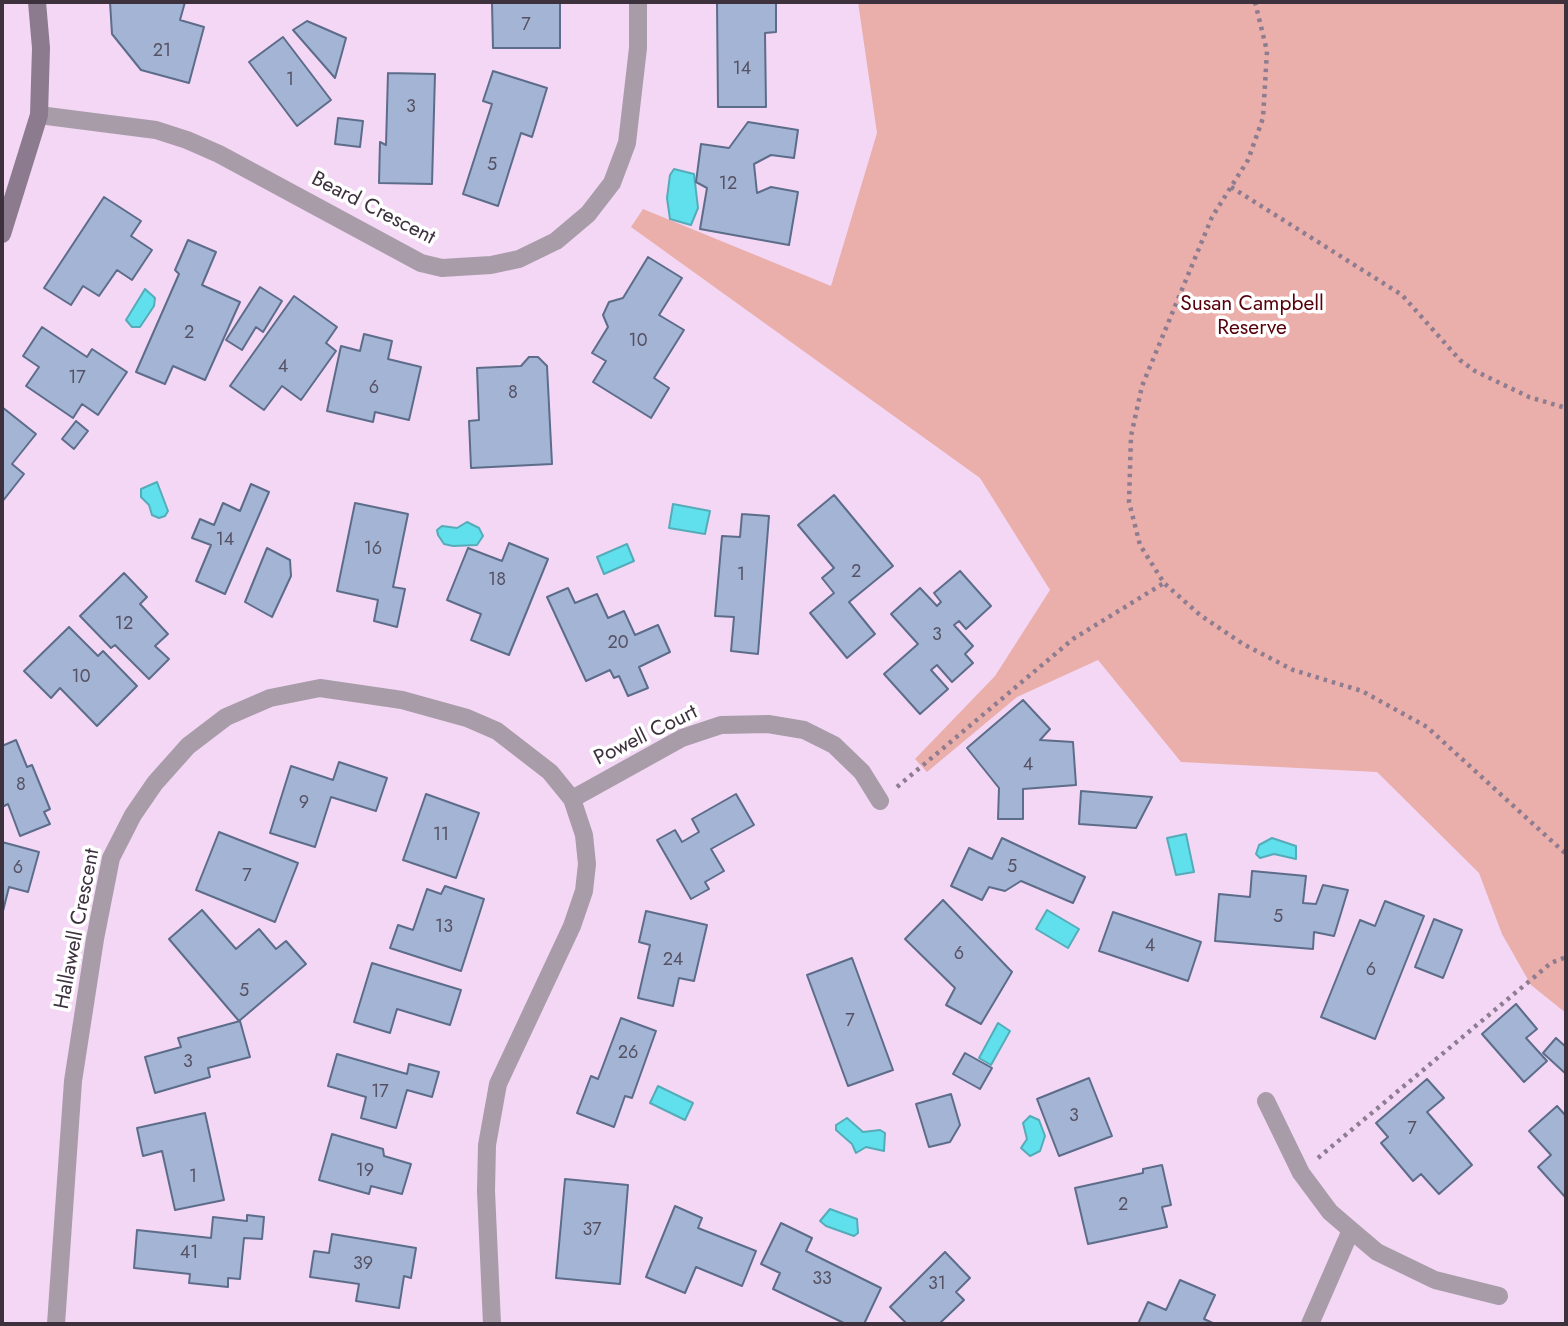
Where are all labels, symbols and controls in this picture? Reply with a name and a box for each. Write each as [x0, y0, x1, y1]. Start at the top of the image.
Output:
house number: 7 [521, 15, 531, 37]
house number: 21 [153, 41, 171, 63]
house number: 14 [733, 59, 751, 81]
house number: 1 [286, 70, 294, 92]
house number: 3 [406, 97, 416, 119]
house number: 5 [487, 155, 497, 177]
street label: Beard Crescent [307, 167, 439, 251]
house number: 12 [719, 174, 737, 196]
park label: Susan Campbell Reserve [1180, 292, 1324, 342]
house number: 2 [184, 323, 194, 345]
house number: 10 [629, 331, 647, 353]
house number: 4 [278, 357, 288, 379]
house number: 17 [68, 368, 86, 390]
house number: 6 [369, 378, 379, 400]
house number: 8 [508, 383, 518, 405]
house number: 14 [216, 530, 234, 552]
house number: 16 [364, 539, 382, 561]
house number: 2 [851, 562, 861, 584]
house number: 1 [737, 565, 745, 587]
house number: 18 [488, 570, 506, 592]
house number: 12 [115, 614, 133, 636]
house number: 3 [932, 625, 942, 647]
house number: 20 [607, 633, 629, 655]
house number: 10 [72, 667, 90, 689]
street label: Powell Court [590, 700, 702, 772]
house number: 4 [1023, 755, 1033, 777]
house number: 8 [16, 775, 26, 797]
house number: 9 [299, 793, 309, 815]
house number: 11 [433, 825, 449, 847]
street label: Hallawell Crescent [50, 847, 106, 1011]
house number: 5 [1007, 857, 1017, 879]
house number: 6 [13, 858, 23, 880]
house number: 7 [242, 866, 252, 888]
house number: 5 [1273, 907, 1283, 929]
house number: 13 [435, 917, 453, 939]
house number: 4 [1145, 936, 1155, 958]
house number: 6 [954, 944, 964, 966]
house number: 24 [663, 950, 683, 972]
house number: 6 [1366, 960, 1376, 982]
house number: 5 [239, 981, 249, 1003]
house number: 7 [845, 1011, 855, 1033]
house number: 26 [618, 1043, 638, 1065]
house number: 3 [183, 1052, 193, 1074]
house number: 17 [371, 1082, 389, 1104]
house number: 3 [1069, 1106, 1079, 1128]
house number: 7 [1407, 1119, 1417, 1141]
house number: 19 [356, 1161, 374, 1183]
house number: 1 [189, 1167, 197, 1189]
house number: 2 [1118, 1195, 1128, 1217]
house number: 37 [582, 1220, 602, 1242]
house number: 41 [180, 1243, 198, 1265]
house number: 39 [353, 1254, 373, 1276]
house number: 33 [812, 1269, 832, 1291]
house number: 31 [928, 1274, 946, 1296]

